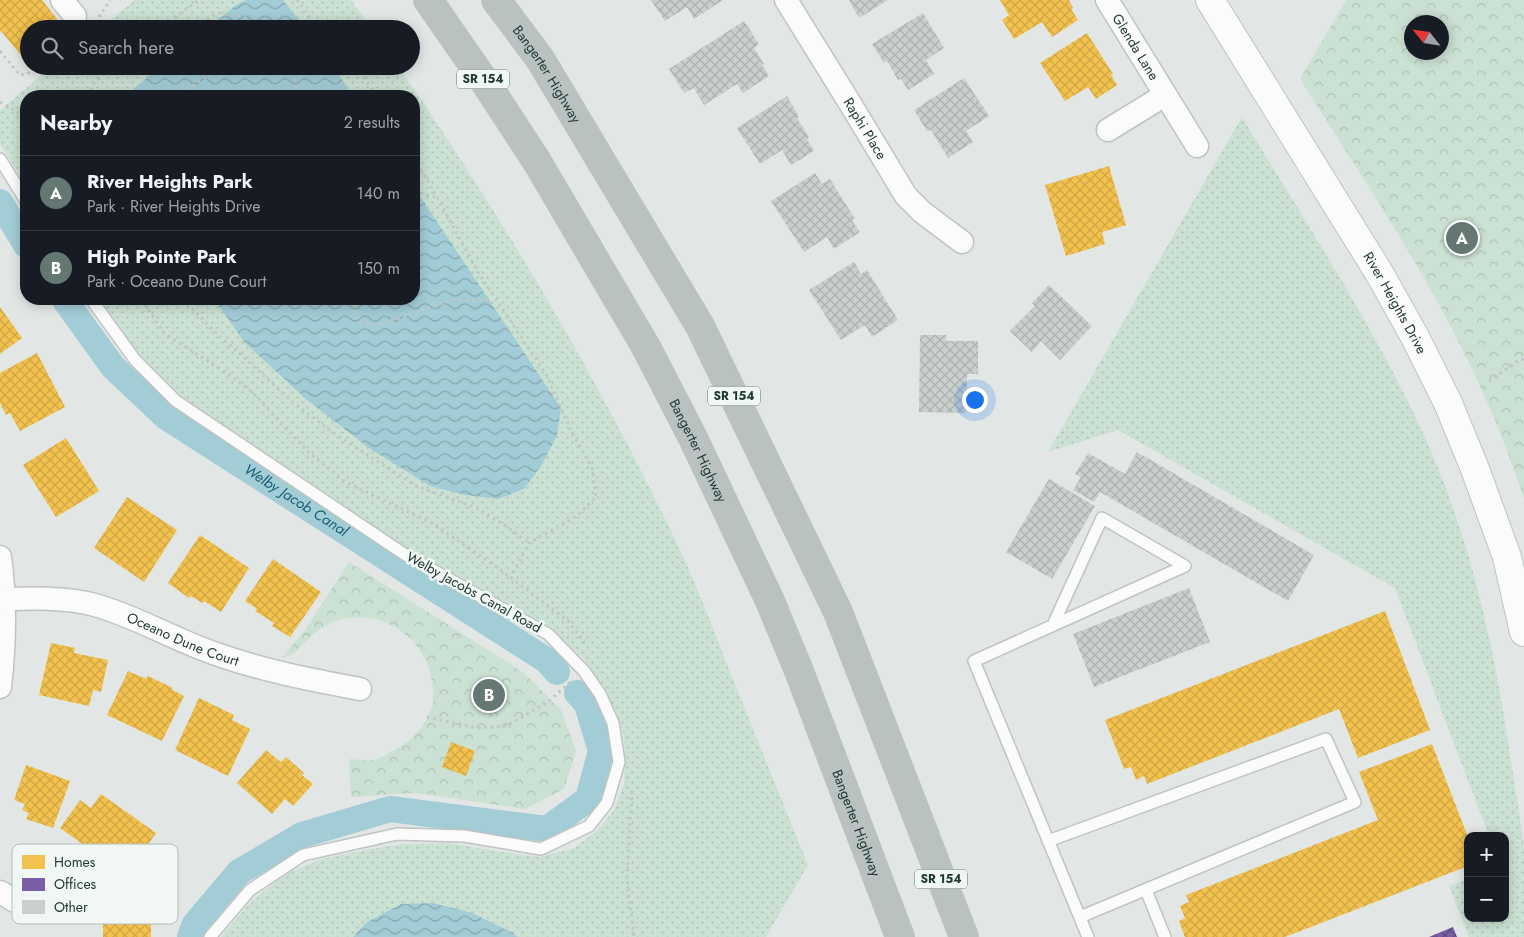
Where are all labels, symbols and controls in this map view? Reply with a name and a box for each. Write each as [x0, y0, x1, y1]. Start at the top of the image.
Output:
street label: Glenda Lane [1108, 10, 1164, 84]
north arrow [1404, 15, 1449, 60]
search box [20, 20, 420, 75]
street label: Bangerter Highway [508, 21, 586, 127]
icon: search [38, 34, 66, 62]
text: Search here [78, 34, 174, 61]
road number: SR 154 [457, 70, 509, 88]
street label: Raphi Place [839, 94, 892, 163]
text: Nearby [40, 108, 112, 138]
text: 2 results [344, 111, 400, 134]
text: River Heights Park [87, 168, 253, 195]
text: A [50, 182, 62, 205]
text: 140 m [357, 182, 400, 205]
text: Park · River Heights Drive [87, 195, 260, 218]
pin: A [1446, 219, 1478, 257]
text: High Pointe Park [87, 243, 237, 270]
street label: River Heights Drive [1358, 248, 1432, 357]
text: B [51, 257, 61, 280]
text: 150 m [357, 257, 400, 280]
text: Park · Oceano Dune Court [87, 270, 266, 293]
road number: SR 154 [708, 386, 760, 406]
your location [962, 387, 988, 413]
street label: Bangerter Highway [664, 395, 732, 506]
water label: Welby Jacob Canal [239, 458, 353, 542]
street label: Welby Jacobs Canal Road [403, 547, 545, 637]
street label: Oceano Dune Court [124, 607, 242, 671]
pin: B [473, 676, 505, 714]
street label: Bangerter Highway [827, 767, 886, 880]
map controls [1464, 832, 1509, 922]
button: + [1464, 832, 1509, 877]
legend [12, 844, 178, 924]
text: Homes [54, 852, 96, 872]
road number: SR 154 [915, 870, 967, 889]
text: Offices [54, 874, 97, 894]
button: − [1464, 877, 1509, 922]
text: Other [54, 897, 88, 917]

